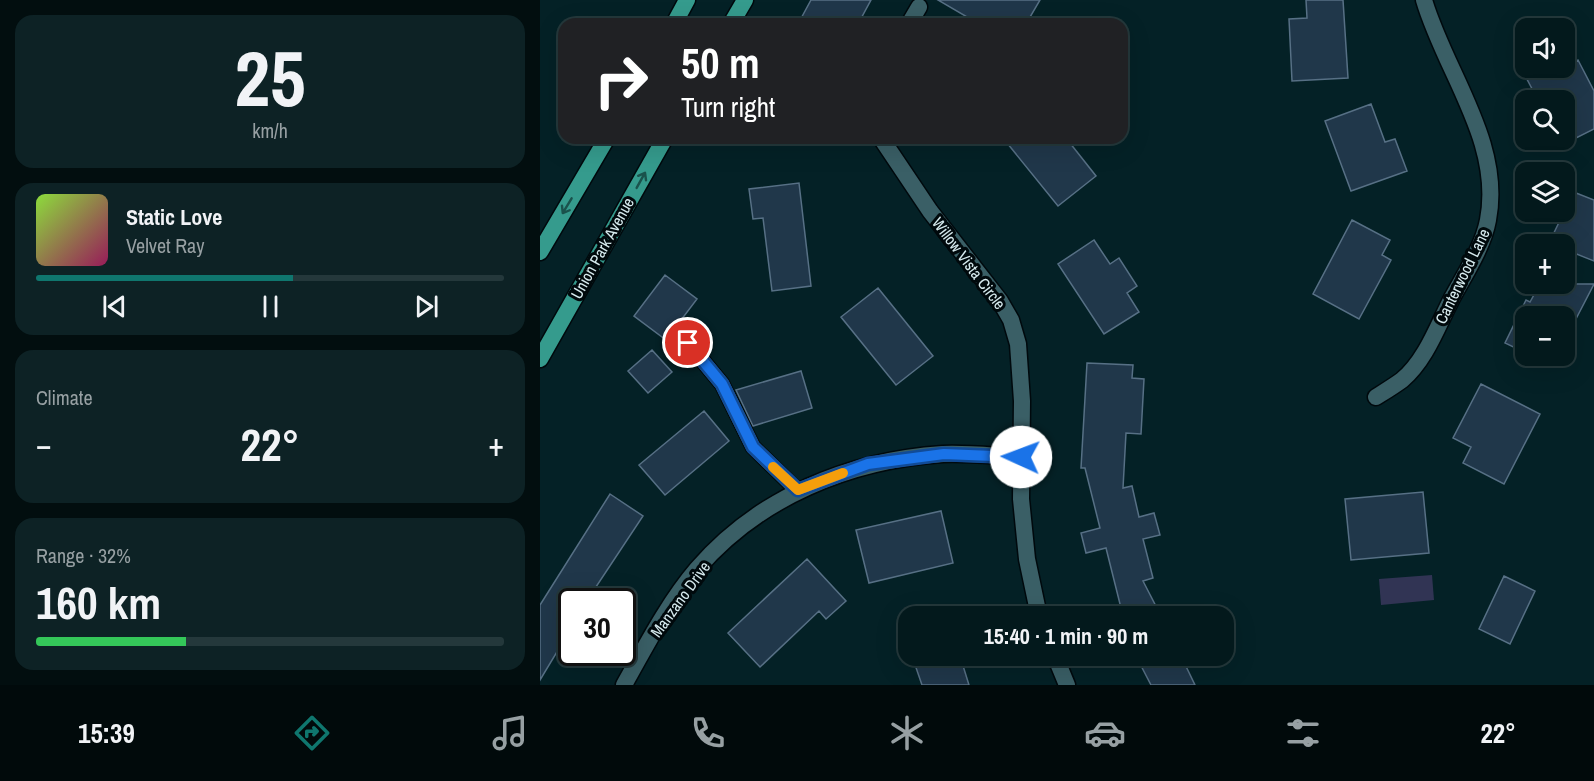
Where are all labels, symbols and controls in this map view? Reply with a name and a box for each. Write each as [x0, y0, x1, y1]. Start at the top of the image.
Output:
map controls [1515, 18, 1575, 366]
button: sound [1515, 18, 1575, 78]
text: 25 [234, 25, 306, 130]
text: 50 m [681, 35, 760, 91]
icon: right [582, 42, 660, 120]
text: Turn right [681, 89, 775, 125]
button: search [1515, 90, 1575, 150]
text: km/h [252, 117, 288, 144]
button: layers [1515, 162, 1575, 222]
one-way arrow [635, 172, 647, 189]
street label: Union Park Avenue [565, 193, 639, 303]
one-way arrow [561, 197, 572, 215]
text: Static Love [126, 202, 222, 232]
street label: Willow Vista Circle [927, 213, 1011, 313]
street label: Canterwood Lane [1429, 225, 1495, 327]
text: Velvet Ray [126, 232, 204, 259]
button: + [1515, 234, 1575, 294]
icon: previous [98, 290, 131, 323]
icon: pause [254, 290, 287, 323]
icon: next [410, 290, 443, 323]
button: − [1515, 306, 1575, 366]
pin [662, 317, 713, 368]
icon: arrive [671, 326, 704, 359]
text: Climate [36, 384, 93, 411]
text: 22° [240, 414, 300, 475]
text: − [36, 422, 52, 466]
text: + [488, 422, 504, 466]
position arrow [989, 425, 1053, 489]
text: Range · 32% [36, 542, 131, 569]
street label: Manzano Drive [645, 557, 715, 641]
text: 160 km [36, 572, 161, 633]
speed limit sign: 30 [558, 588, 636, 666]
text: 15:40 · 1 min · 90 m [984, 621, 1148, 651]
icon: directions [291, 712, 333, 754]
icon: music [489, 712, 531, 754]
icon: phone [687, 712, 729, 754]
icon: climate [886, 712, 928, 754]
icon: car [1084, 712, 1126, 754]
icon: filters [1282, 712, 1324, 754]
text: 15:39 [78, 715, 135, 751]
text: 22° [1480, 715, 1516, 751]

